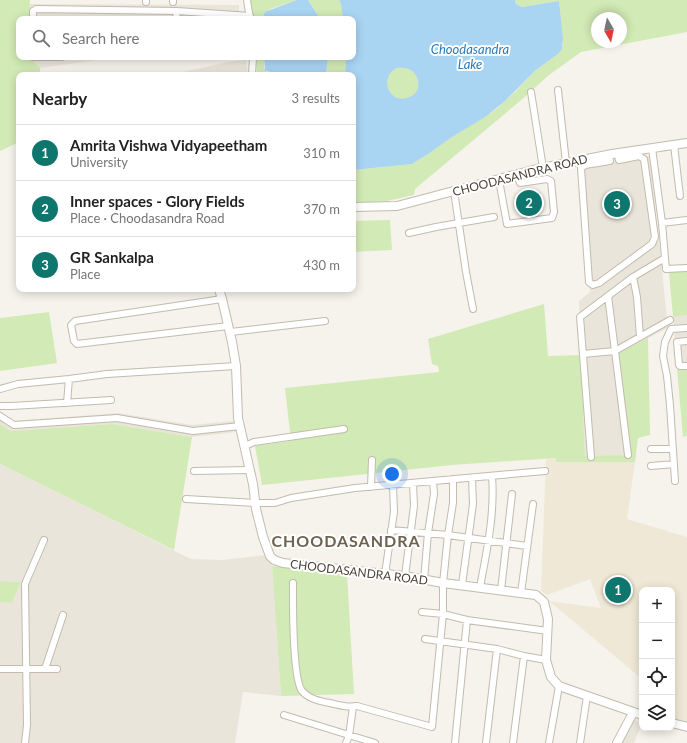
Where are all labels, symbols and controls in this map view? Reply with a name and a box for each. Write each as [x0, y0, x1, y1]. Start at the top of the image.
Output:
north arrow [591, 12, 627, 48]
search box [16, 16, 356, 60]
icon: search [30, 27, 52, 49]
text: Search here [62, 29, 139, 47]
water label: Choodasandra Lake [431, 41, 510, 72]
text: Nearby [32, 88, 87, 109]
text: 3 results [292, 90, 340, 106]
text: Amrita Vishwa Vidyapeetham [70, 136, 267, 154]
text: 1 [41, 145, 49, 161]
text: 310 m [303, 145, 340, 161]
street label: CHOODASANDRA ROAD [451, 151, 589, 199]
text: University [70, 154, 128, 170]
pin: 2 [516, 188, 542, 218]
pin: 3 [604, 189, 630, 219]
text: Inner spaces - Glory Fields [70, 192, 245, 210]
text: 2 [41, 201, 49, 217]
text: 370 m [303, 201, 340, 217]
text: Place · Choodasandra Road [70, 210, 225, 226]
text: GR Sankalpa [70, 248, 154, 266]
text: 3 [41, 257, 49, 273]
text: 430 m [303, 257, 340, 273]
text: Place [70, 266, 100, 282]
your location [382, 464, 402, 484]
district label: CHOODASANDRA [271, 531, 421, 550]
street label: CHOODASANDRA ROAD [289, 556, 429, 588]
pin: 1 [605, 575, 631, 605]
map controls [639, 587, 675, 731]
button: + [639, 587, 675, 623]
button: − [639, 623, 675, 659]
button: locate [639, 659, 675, 695]
button: layers [639, 695, 675, 731]

